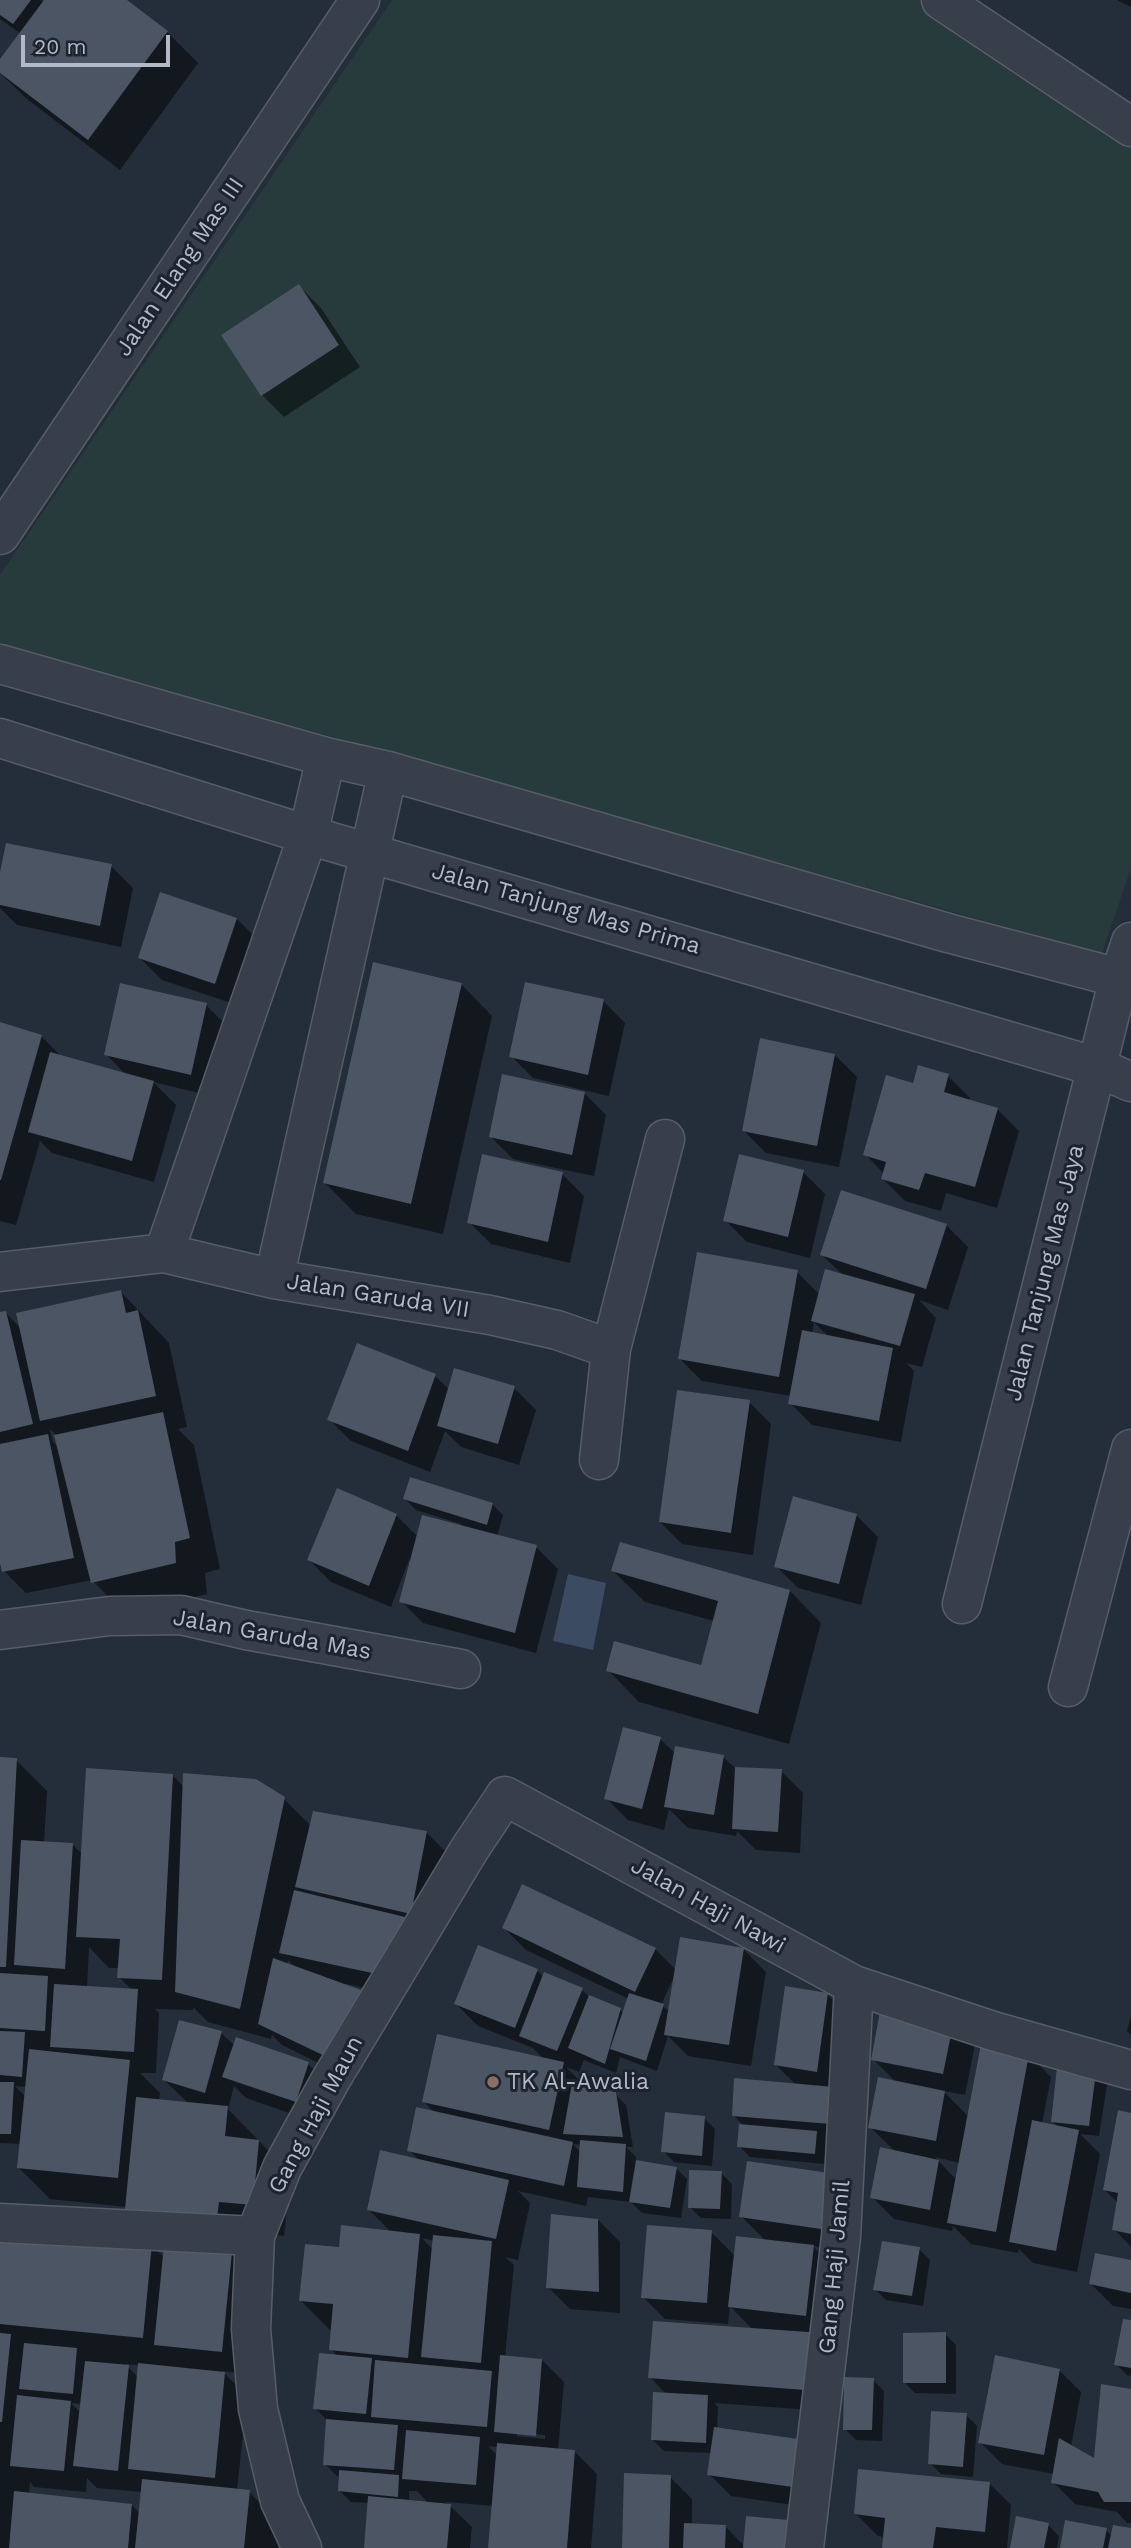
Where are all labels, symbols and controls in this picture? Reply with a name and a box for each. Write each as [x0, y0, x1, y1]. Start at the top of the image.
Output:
scale bar [24, 21, 173, 65]
text: 20 m [34, 34, 86, 59]
street label: Jalan Elang Mas III [110, 172, 250, 362]
street label: Jalan Tanjung Mas Prima [429, 857, 703, 961]
street label: Jalan Tanjung Mas Jaya [1000, 1142, 1090, 1404]
street label: Jalan Garuda VII [285, 1268, 471, 1324]
street label: Jalan Garuda Mas [171, 1604, 373, 1666]
street label: Jalan Haji Nawi [626, 1852, 790, 1960]
street label: Gang Haji Maun [263, 2031, 369, 2199]
place label: TK Al-Awalia [507, 2068, 649, 2096]
marker: TK Al-Awalia [485, 2074, 501, 2090]
street label: Gang Haji Jamil [814, 2179, 856, 2355]

